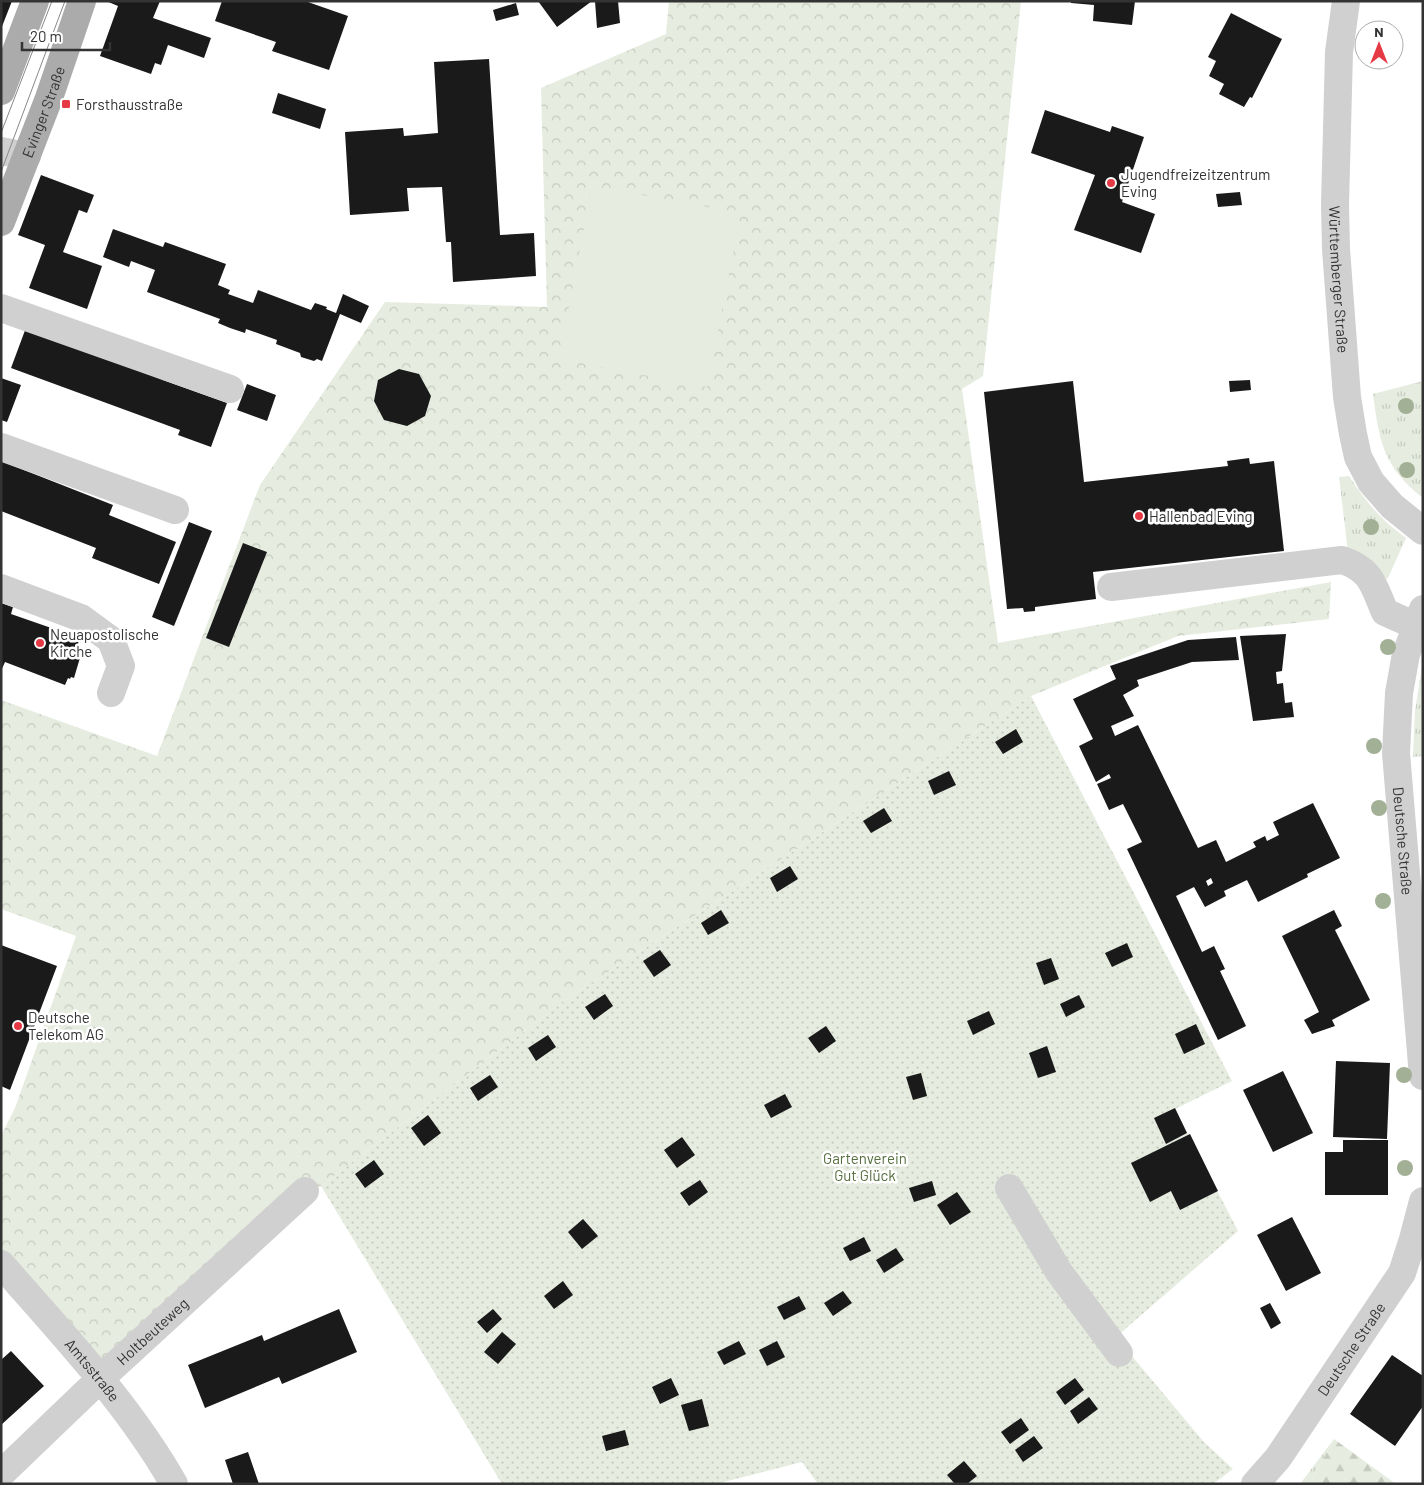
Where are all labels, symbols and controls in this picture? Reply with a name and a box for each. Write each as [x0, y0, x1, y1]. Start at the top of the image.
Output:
scale bar [22, 20, 110, 52]
north arrow [1354, 20, 1404, 70]
text: N [1374, 23, 1384, 40]
text: 20 m [30, 27, 62, 45]
street label: Evinger Straße [18, 64, 68, 160]
place label: Forsthausstraße [76, 95, 183, 113]
marker: Forsthausstraße [60, 98, 72, 110]
place label: Jugendfreizeitzentrum Eving [1121, 165, 1271, 200]
marker: Jugendfreizeitzentrum Eving [1105, 177, 1117, 189]
street label: Württemberger Straße [1326, 205, 1353, 354]
place label: Hallenbad Eving [1149, 507, 1253, 525]
marker: Hallenbad Eving [1133, 510, 1145, 522]
place label: Neuapostolische Kirche [50, 625, 159, 660]
marker: Neuapostolische Kirche [34, 637, 46, 649]
street label: Deutsche Straße [1390, 786, 1417, 896]
place label: Deutsche Telekom AG [28, 1008, 104, 1043]
marker: Deutsche Telekom AG [12, 1020, 24, 1032]
park label: Gartenverein Gut Glück [823, 1149, 907, 1184]
street label: Holtbeuteweg [113, 1294, 192, 1368]
street label: Deutsche Straße [1313, 1299, 1389, 1399]
street label: Amtsstraße [61, 1335, 124, 1405]

